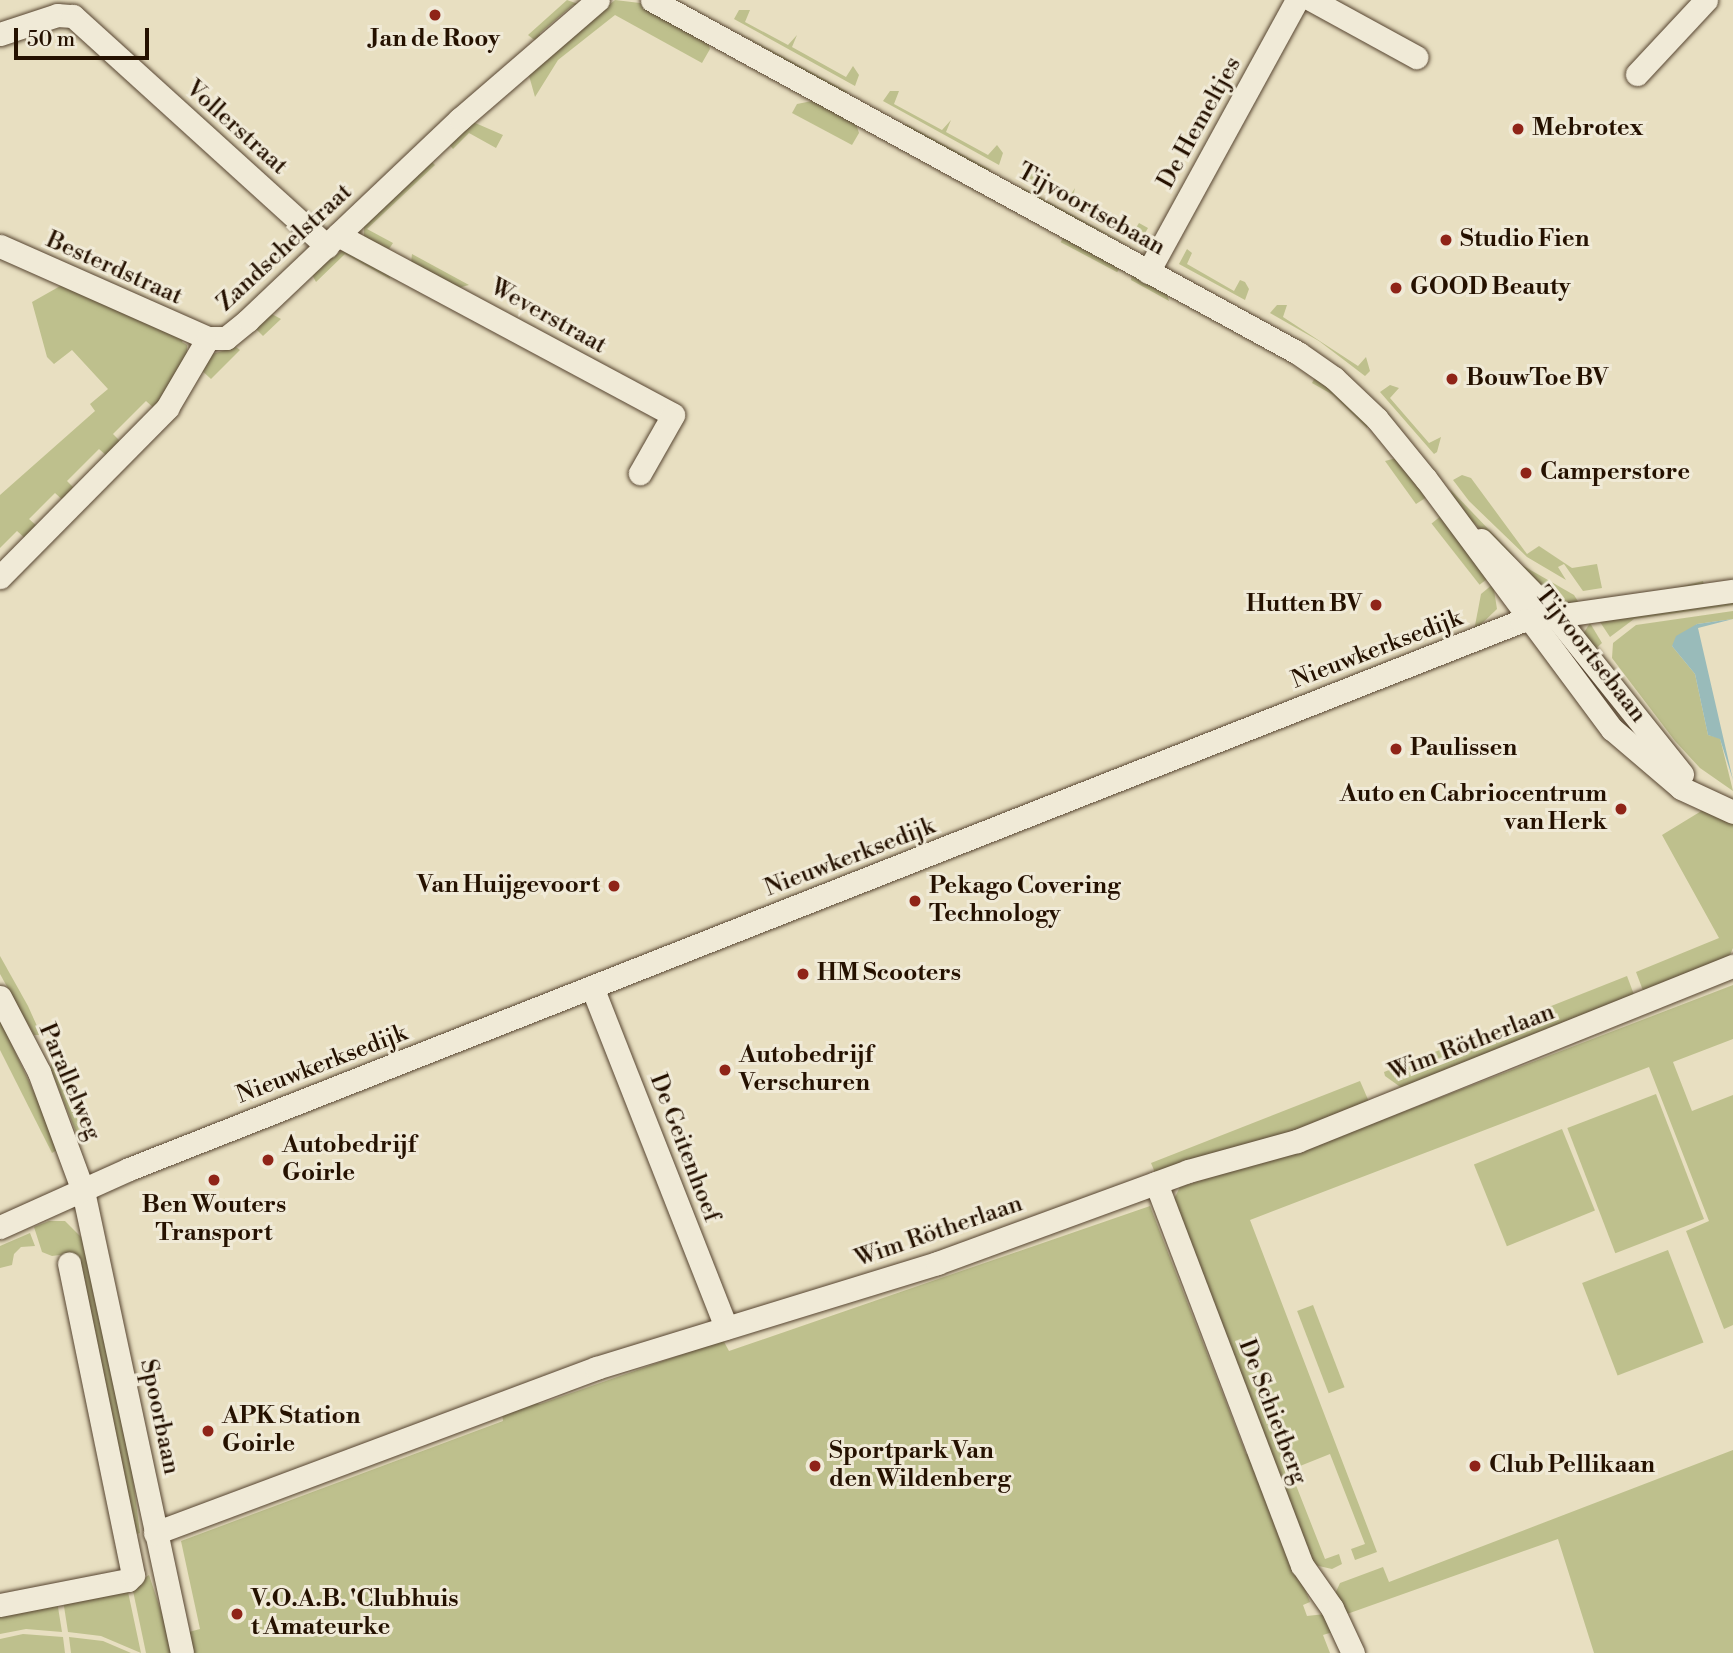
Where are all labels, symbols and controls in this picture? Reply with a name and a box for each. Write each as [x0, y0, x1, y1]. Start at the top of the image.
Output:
marker: Jan de Rooy [427, 7, 443, 23]
scale bar [18, 14, 152, 58]
place label: Jan de Rooy [370, 26, 500, 54]
text: 50 m [27, 27, 75, 53]
street label: De Hemeltjes [1152, 52, 1248, 194]
street label: Vollerstraat [179, 75, 293, 181]
place label: Mebrotex [1532, 115, 1643, 143]
marker: Mebrotex [1510, 121, 1526, 137]
street label: Tijvoortsebaan [1012, 157, 1170, 263]
street label: Zandschelstraat [212, 178, 358, 318]
street label: Besterdstraat [41, 226, 187, 312]
place label: Studio Fien [1460, 226, 1589, 254]
marker: Studio Fien [1438, 232, 1454, 248]
street label: Weverstraat [485, 273, 611, 361]
place label: GOOD Beauty [1410, 274, 1571, 302]
marker: GOOD Beauty [1388, 280, 1404, 296]
place label: BouwToe BV [1466, 365, 1608, 393]
marker: BouwToe BV [1444, 371, 1460, 387]
place label: Camperstore [1540, 459, 1690, 487]
marker: Camperstore [1518, 465, 1534, 481]
street label: Tijvoortsebaan [1528, 581, 1652, 729]
place label: Hutten BV [1246, 591, 1362, 619]
marker: Hutten BV [1368, 597, 1384, 613]
street label: Nieuwkerksedijk [1288, 604, 1466, 696]
place label: Paulissen [1410, 735, 1517, 763]
marker: Paulissen [1388, 741, 1404, 757]
place label: Auto en Cabriocentrum van Herk [1340, 781, 1607, 837]
marker: Auto en Cabriocentrum van Herk [1613, 801, 1629, 817]
street label: Nieuwkerksedijk [761, 812, 939, 904]
place label: Van Huijgevoort [417, 872, 600, 900]
place label: Pekago Covering Technology [929, 873, 1121, 929]
marker: Van Huijgevoort [606, 878, 622, 894]
marker: Pekago Covering Technology [907, 893, 923, 909]
place label: HM Scooters [817, 960, 961, 988]
marker: HM Scooters [795, 966, 811, 982]
street label: Wim Rötherlaan [1385, 998, 1559, 1088]
street label: Parallelweg [32, 1019, 106, 1145]
street label: Nieuwkerksedijk [233, 1019, 411, 1111]
place label: Autobedrijf Verschuren [739, 1042, 873, 1098]
marker: Autobedrijf Verschuren [717, 1062, 733, 1078]
street label: De Geitenhoef [643, 1070, 725, 1226]
place label: Autobedrijf Goirle [282, 1132, 416, 1188]
marker: Autobedrijf Goirle [260, 1152, 276, 1168]
marker: Ben Wouters Transport [206, 1172, 222, 1188]
street label: Wim Rötherlaan [851, 1190, 1027, 1274]
place label: Ben Wouters Transport [142, 1192, 286, 1248]
street label: De Schietberg [1231, 1335, 1313, 1489]
street label: Spoorbaan [133, 1357, 185, 1477]
place label: APK Station Goirle [222, 1403, 360, 1459]
marker: APK Station Goirle [200, 1423, 216, 1439]
place label: Sportpark Van den Wildenberg [829, 1438, 1011, 1494]
place label: Club Pellikaan [1489, 1452, 1655, 1480]
marker: Sportpark Van den Wildenberg [807, 1458, 823, 1474]
marker: Club Pellikaan [1467, 1458, 1483, 1474]
place label: V.O.A.B. 'Clubhuis t Amateurke [251, 1586, 459, 1642]
marker: V.O.A.B. 'Clubhuis t Amateurke [229, 1606, 245, 1622]

